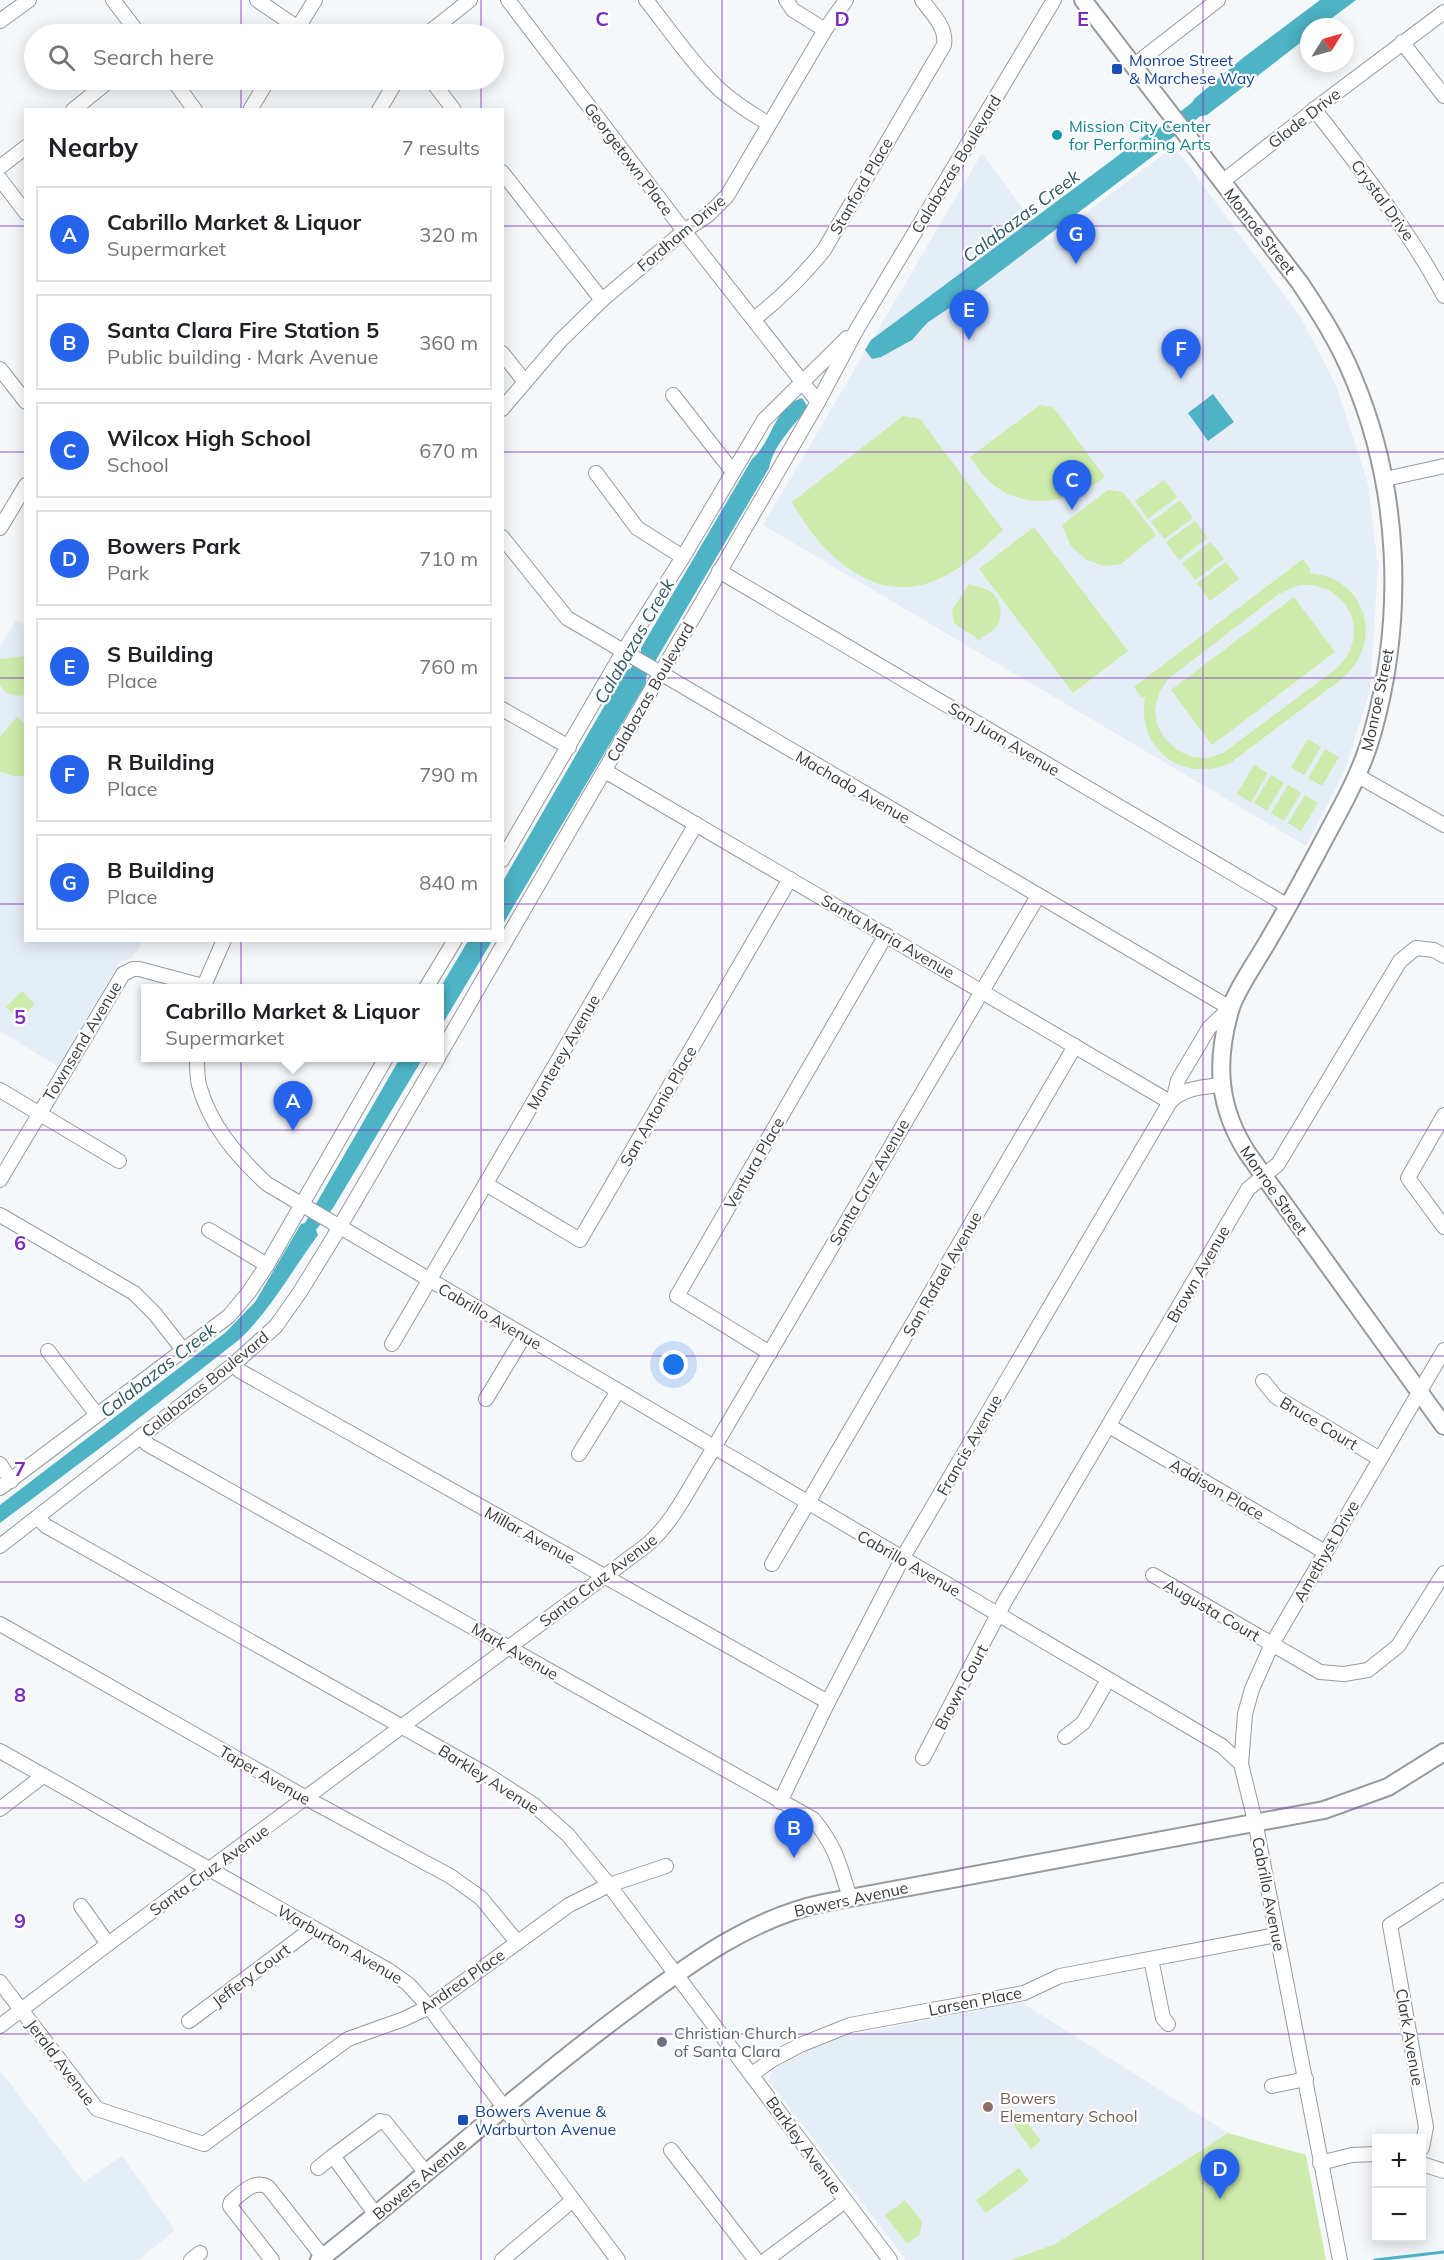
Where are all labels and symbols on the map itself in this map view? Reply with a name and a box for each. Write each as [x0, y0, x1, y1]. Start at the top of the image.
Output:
text: C [595, 6, 609, 31]
text: D [834, 6, 850, 31]
text: E [1077, 6, 1089, 31]
north arrow [1300, 18, 1354, 72]
place label: Monroe Street & Marchese Way [1129, 50, 1255, 88]
marker: Monroe Street & Marchese Way [1110, 62, 1124, 76]
street label: Glade Drive [1264, 84, 1344, 152]
street label: Calabazas Boulevard [907, 91, 1005, 237]
street label: Georgetown Place [580, 99, 678, 219]
place label: Mission City Center for Performing Arts [1069, 116, 1211, 154]
marker: Mission City Center for Performing Arts [1050, 128, 1064, 142]
street label: Stanford Place [825, 134, 897, 238]
street label: Crystal Drive [1347, 156, 1419, 244]
water label: Calabazas Creek [958, 164, 1085, 268]
street label: Monroe Street [1220, 184, 1300, 279]
street label: Fordham Drive [633, 190, 729, 276]
pin: G [1056, 214, 1096, 264]
pin: E [950, 290, 988, 340]
pin: F [1162, 330, 1200, 379]
pin: C [1052, 460, 1092, 510]
water label: Calabazas Creek [589, 574, 680, 708]
street label: Calabazas Boulevard [602, 619, 698, 765]
street label: Monroe Street [1356, 647, 1398, 753]
street label: San Juan Avenue [945, 698, 1063, 780]
street label: Machado Avenue [792, 746, 914, 828]
street label: Santa Maria Avenue [818, 890, 958, 982]
street label: Townsend Avenue [38, 977, 126, 1105]
street label: Monterey Avenue [522, 991, 604, 1113]
text: 5 [14, 1004, 26, 1029]
street label: San Antonio Place [615, 1042, 701, 1170]
pin: A [274, 1082, 312, 1131]
street label: Ventura Place [720, 1113, 788, 1213]
street label: Santa Cruz Avenue [825, 1115, 913, 1249]
street label: Monroe Street [1236, 1142, 1312, 1239]
street label: San Rafael Avenue [898, 1208, 986, 1340]
street label: Brown Avenue [1162, 1222, 1234, 1326]
text: 6 [14, 1230, 26, 1255]
street label: Cabrillo Avenue [435, 1278, 545, 1354]
water label: Calabazas Creek [95, 1317, 221, 1422]
street label: Calabazas Boulevard [137, 1327, 273, 1441]
your location [659, 1350, 688, 1379]
street label: Francis Avenue [932, 1391, 1006, 1499]
street label: Bruce Court [1276, 1392, 1362, 1454]
street label: Addison Place [1166, 1454, 1268, 1524]
text: 7 [14, 1456, 26, 1481]
street label: Amethyst Drive [1289, 1497, 1363, 1605]
street label: Millar Avenue [481, 1502, 579, 1568]
street label: Cabrillo Avenue [854, 1525, 964, 1601]
street label: Santa Cruz Avenue [535, 1529, 661, 1631]
street label: Augusta Court [1160, 1574, 1264, 1646]
street label: Mark Avenue [468, 1618, 562, 1684]
street label: Brown Court [930, 1641, 992, 1733]
text: 8 [14, 1682, 26, 1707]
street label: Barkley Avenue [435, 1740, 543, 1818]
street label: Taper Avenue [216, 1741, 314, 1809]
pin: B [774, 1808, 814, 1858]
street label: Santa Cruz Avenue [145, 1820, 273, 1920]
street label: Cabrillo Avenue [1248, 1835, 1290, 1953]
street label: Bowers Avenue [792, 1877, 910, 1921]
street label: Warburton Avenue [274, 1900, 406, 1988]
text: 9 [14, 1908, 26, 1933]
street label: Jeffery Court [208, 1939, 294, 2011]
street label: Andrea Place [416, 1944, 508, 2018]
street label: Larsen Place [927, 1982, 1023, 2020]
street label: Clark Avenue [1392, 1987, 1428, 2087]
street label: Jerald Avenue [22, 2015, 100, 2109]
place label: Christian Church of Santa Clara [674, 2023, 797, 2061]
marker: Christian Church of Santa Clara [655, 2035, 669, 2049]
place label: Bowers Elementary School [1000, 2088, 1138, 2126]
street label: Barkley Avenue [762, 2092, 846, 2198]
marker: Bowers Elementary School [981, 2100, 995, 2114]
place label: Bowers Avenue & Warburton Avenue [475, 2101, 616, 2139]
marker: Bowers Avenue & Warburton Avenue [456, 2113, 470, 2127]
street label: Bowers Avenue [368, 2134, 470, 2224]
pin: D [1200, 2150, 1240, 2199]

